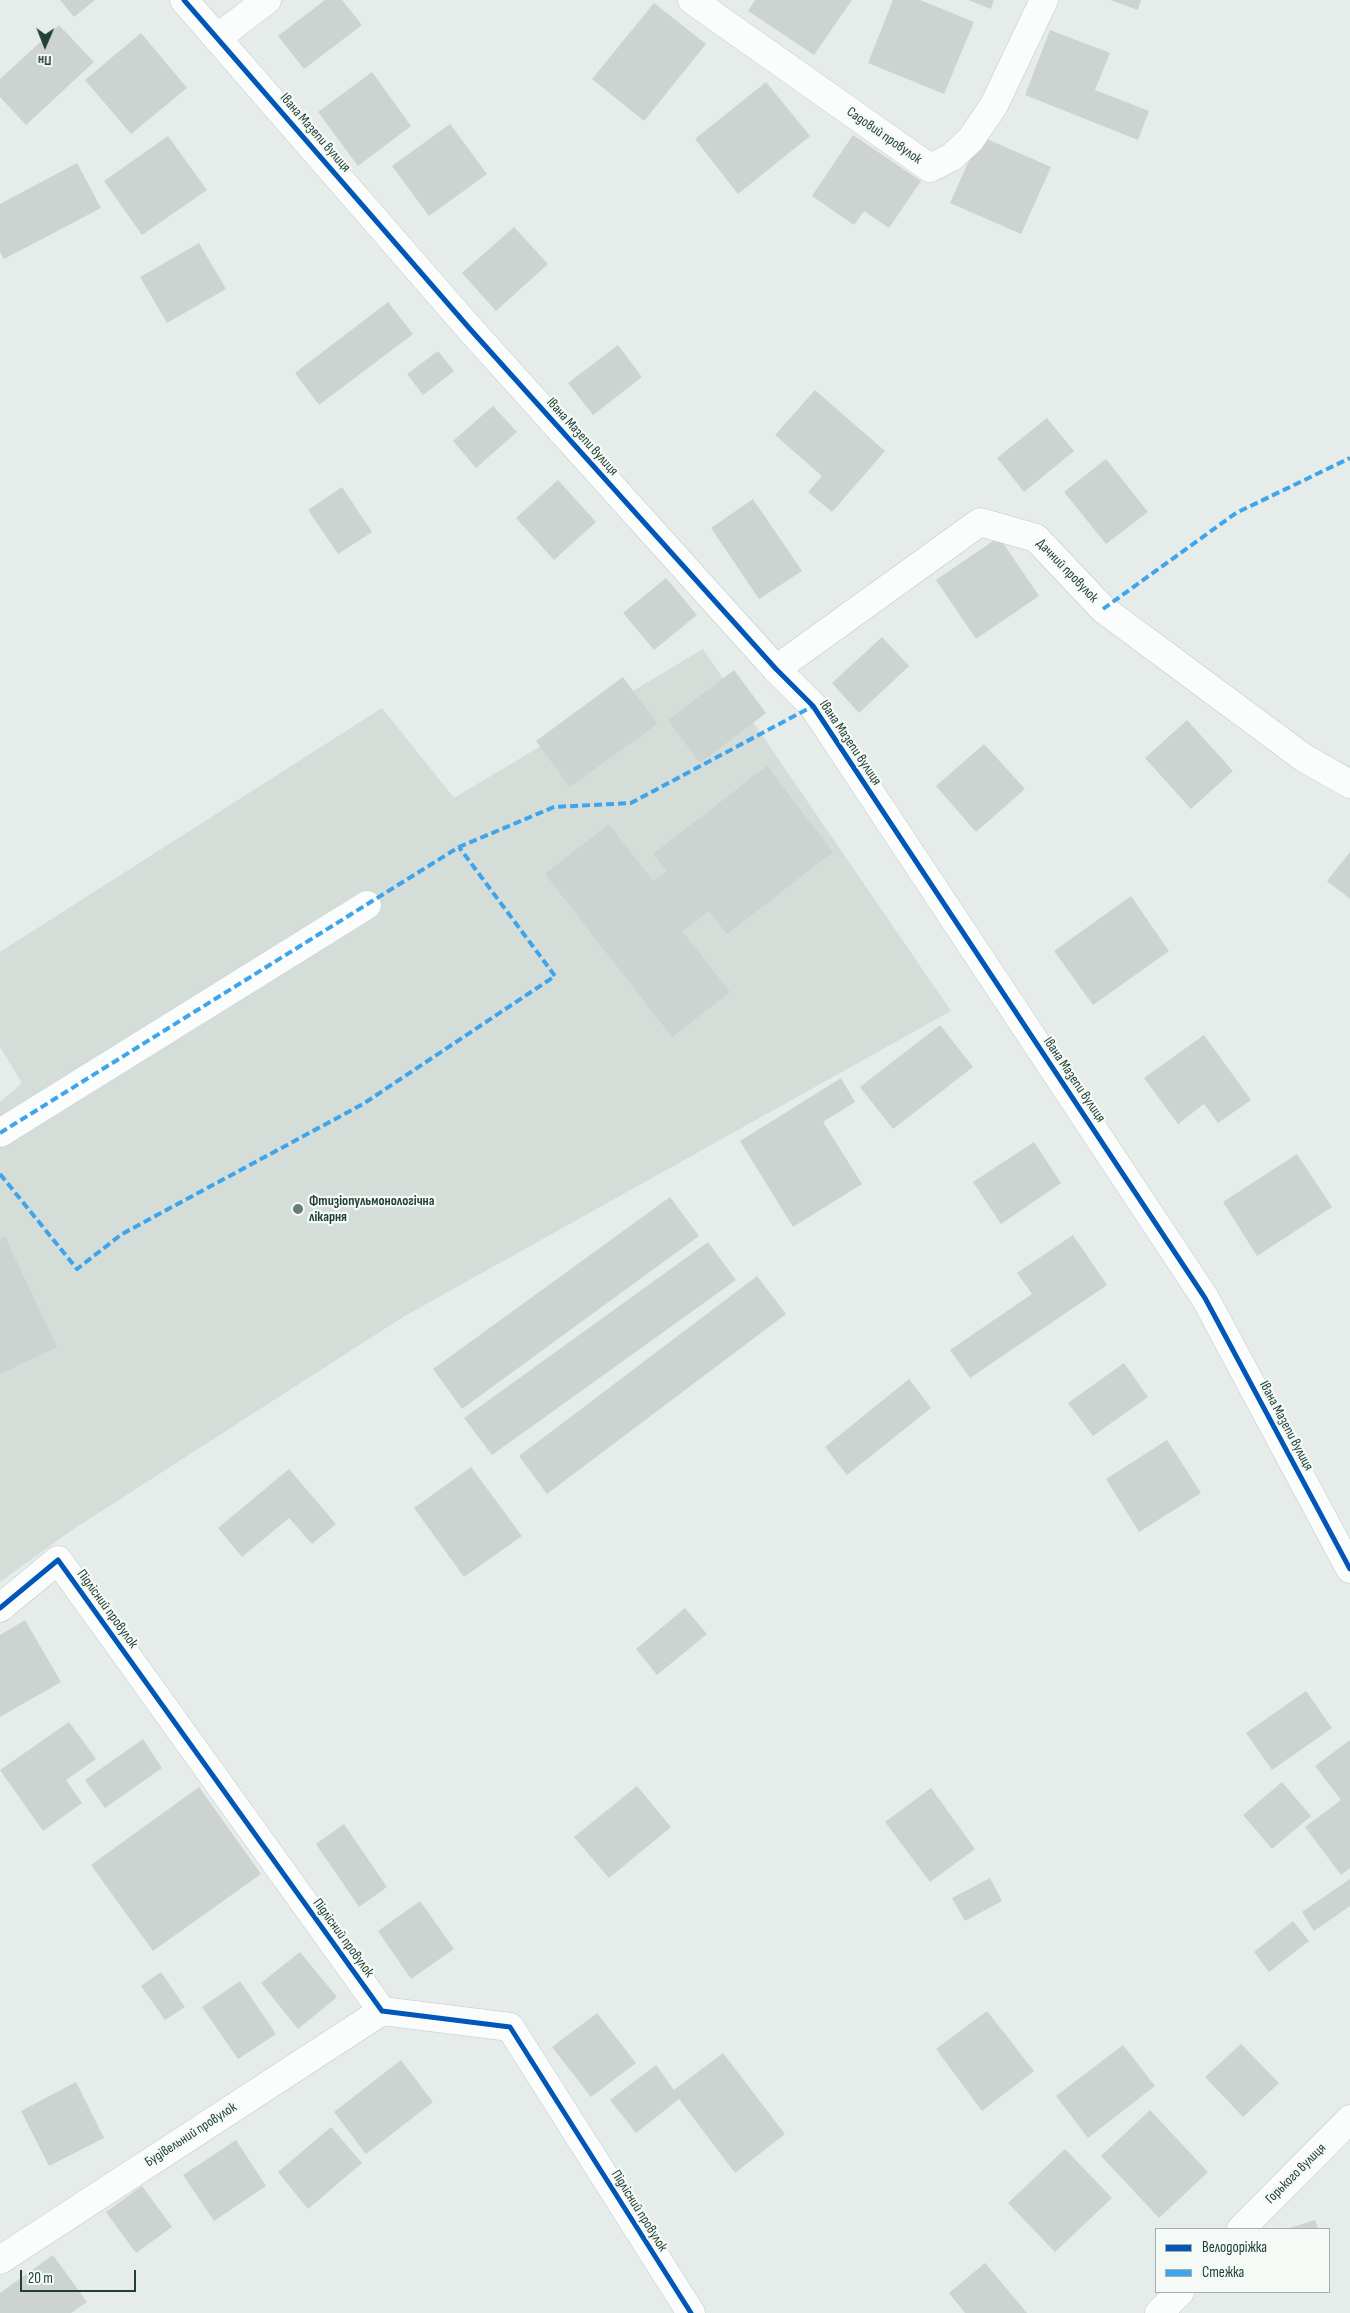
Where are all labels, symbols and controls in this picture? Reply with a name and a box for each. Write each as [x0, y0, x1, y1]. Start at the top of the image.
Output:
north arrow [20, 20, 70, 70]
text: Пн [38, 52, 52, 69]
street label: Івана Мазепи вулиця [276, 90, 354, 176]
street label: Садовий провулок [843, 104, 925, 168]
street label: Івана Мазепи вулиця [543, 395, 621, 479]
street label: Дачний провулок [1032, 536, 1102, 606]
street label: Івана Мазепи вулиця [815, 697, 885, 789]
street label: Івана Мазепи вулиця [1039, 1034, 1109, 1126]
place label: Фтизіопульмонологічна лікарня [309, 1193, 434, 1226]
marker: Фтизіопульмонологічна лікарня [291, 1202, 305, 1216]
street label: Івана Мазепи вулиця [1255, 1378, 1317, 1474]
street label: Підлісний провулок [73, 1566, 141, 1652]
street label: Підлісний провулок [309, 1895, 377, 1981]
street label: Будівельний провулок [142, 2099, 240, 2171]
street label: Горького вулиця [1262, 2140, 1330, 2208]
street label: Підлісний провулок [607, 2167, 671, 2255]
legend [1155, 2228, 1330, 2293]
text: Велодоріжка [1202, 2238, 1267, 2257]
scale bar [22, 2260, 139, 2292]
text: Стежка [1202, 2263, 1244, 2282]
text: 20 m [28, 2269, 53, 2288]

